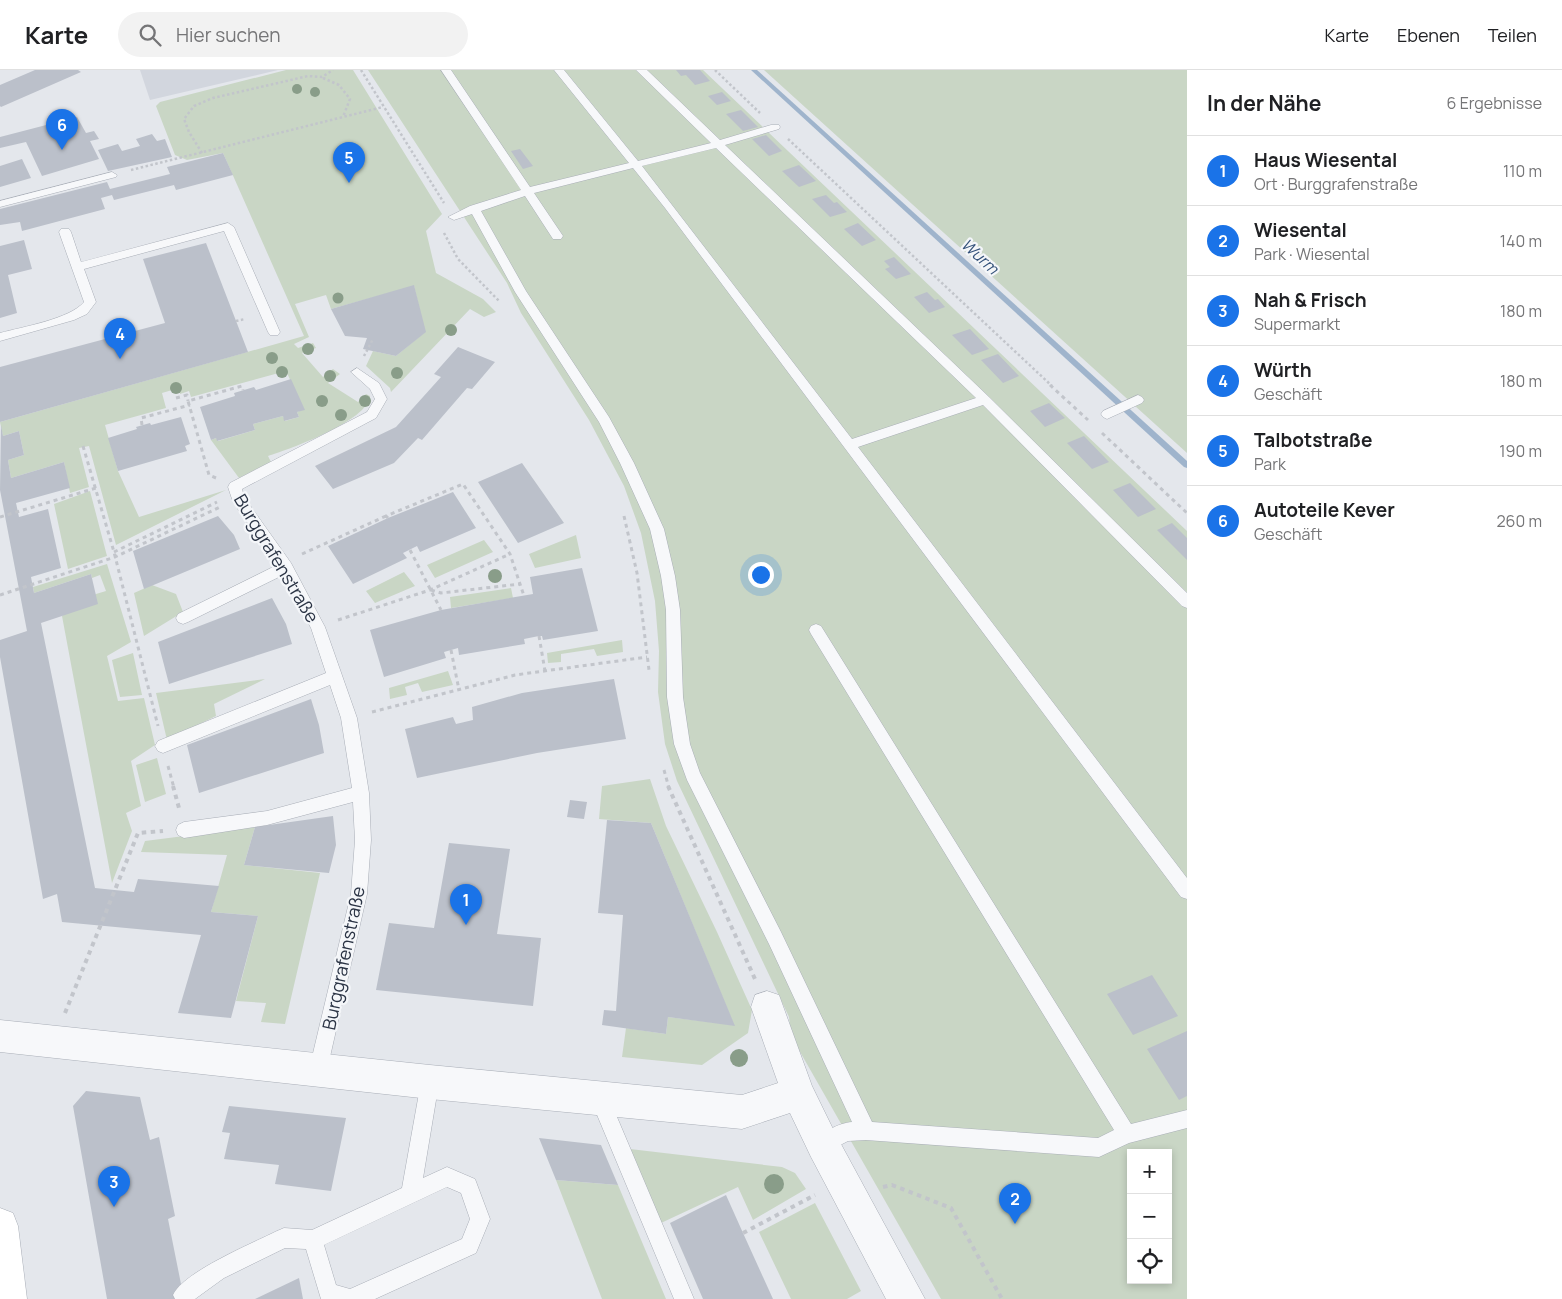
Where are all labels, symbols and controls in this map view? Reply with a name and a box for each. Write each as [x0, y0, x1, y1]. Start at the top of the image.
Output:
search box [118, 12, 468, 57]
text: Karte [25, 18, 88, 51]
icon: search [136, 21, 164, 49]
text: Hier suchen [176, 22, 280, 48]
text: Karte [1325, 23, 1369, 47]
text: Ebenen [1397, 23, 1460, 47]
text: Teilen [1488, 23, 1537, 47]
text: In der Nähe [1207, 89, 1321, 117]
text: 6 Ergebnisse [1447, 92, 1542, 114]
pin: 6 [46, 109, 78, 150]
pin: 5 [333, 142, 365, 183]
text: Haus Wiesental [1254, 147, 1397, 173]
text: 1 [1219, 160, 1227, 182]
text: 110 m [1503, 160, 1542, 182]
text: Ort · Burggrafenstraße [1254, 173, 1418, 195]
text: Wiesental [1254, 217, 1347, 243]
text: 2 [1218, 230, 1228, 252]
text: 140 m [1500, 230, 1542, 252]
water label: Wurm [957, 233, 1005, 280]
text: Park · Wiesental [1254, 243, 1370, 265]
text: Nah & Frisch [1254, 287, 1367, 313]
text: 3 [1218, 300, 1228, 322]
text: 180 m [1500, 300, 1542, 322]
text: Supermarkt [1254, 313, 1341, 335]
pin: 4 [104, 318, 136, 359]
text: Würth [1254, 357, 1312, 383]
text: 4 [1218, 370, 1228, 392]
text: 180 m [1500, 370, 1542, 392]
text: Geschäft [1254, 383, 1322, 405]
text: Talbotstraße [1254, 427, 1372, 453]
text: 5 [1218, 440, 1228, 462]
text: 190 m [1499, 440, 1542, 462]
text: Park [1254, 453, 1286, 475]
street label: Burggrafenstraße [229, 489, 325, 627]
text: Autoteile Kever [1254, 497, 1395, 523]
text: 6 [1218, 510, 1228, 532]
text: 260 m [1496, 510, 1542, 532]
text: Geschäft [1254, 523, 1322, 545]
your location [748, 562, 774, 588]
street label: Burggrafenstraße [316, 884, 370, 1032]
pin: 1 [450, 884, 482, 925]
map controls [1127, 1149, 1172, 1284]
button: + [1127, 1149, 1172, 1194]
pin: 3 [98, 1166, 130, 1207]
pin: 2 [999, 1183, 1031, 1224]
button: − [1127, 1194, 1172, 1239]
button: locate [1127, 1239, 1172, 1284]

